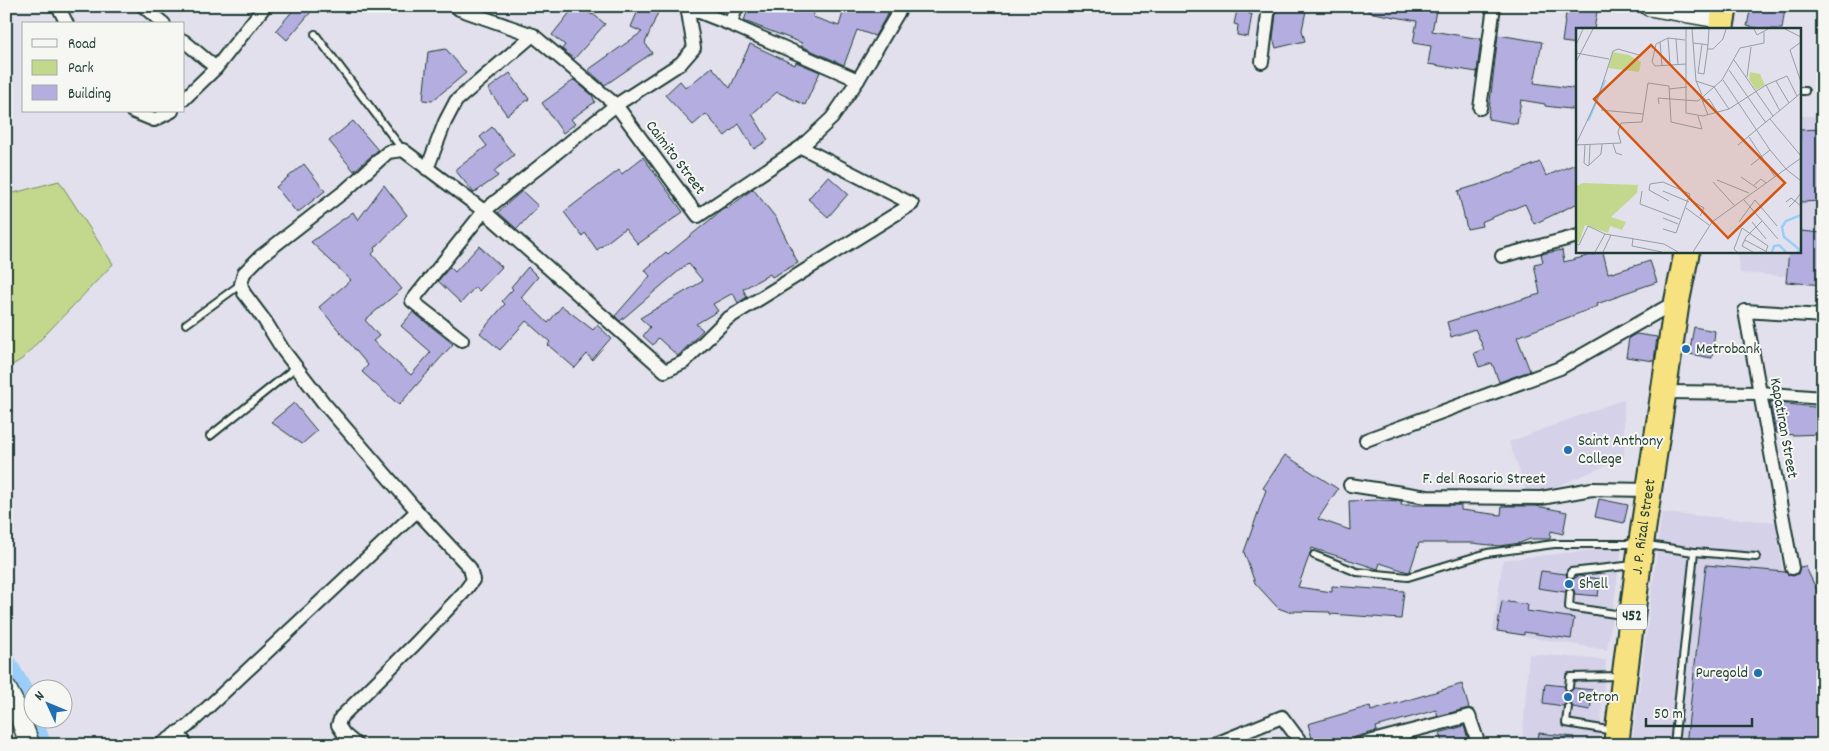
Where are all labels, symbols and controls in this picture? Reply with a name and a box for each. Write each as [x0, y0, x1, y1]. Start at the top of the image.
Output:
legend [22, 22, 185, 112]
inset map [1576, 28, 1802, 252]
text: Road [68, 34, 96, 56]
text: Park [68, 58, 94, 80]
text: Building [68, 84, 111, 106]
street label: Caimito Street [639, 116, 711, 200]
place label: Metrobank [1696, 338, 1760, 361]
marker: Metrobank [1680, 343, 1692, 355]
street label: Kapatiran Street [1763, 376, 1803, 480]
place label: Saint Anthony College [1578, 430, 1663, 471]
marker: Saint Anthony College [1562, 444, 1574, 456]
street label: F. del Rosario Street [1422, 468, 1546, 491]
street label: J. P. Rizal Street [1626, 477, 1662, 576]
place label: Shell [1579, 573, 1608, 596]
marker: Shell [1563, 578, 1575, 590]
road number: 452 [1617, 604, 1647, 630]
place label: Puregold [1695, 662, 1748, 685]
marker: Puregold [1752, 667, 1764, 679]
north arrow [22, 678, 72, 728]
place label: Petron [1578, 686, 1619, 709]
text: N [30, 687, 50, 706]
marker: Petron [1562, 691, 1574, 703]
scale bar [1646, 696, 1753, 728]
text: 50 m [1654, 704, 1683, 726]

